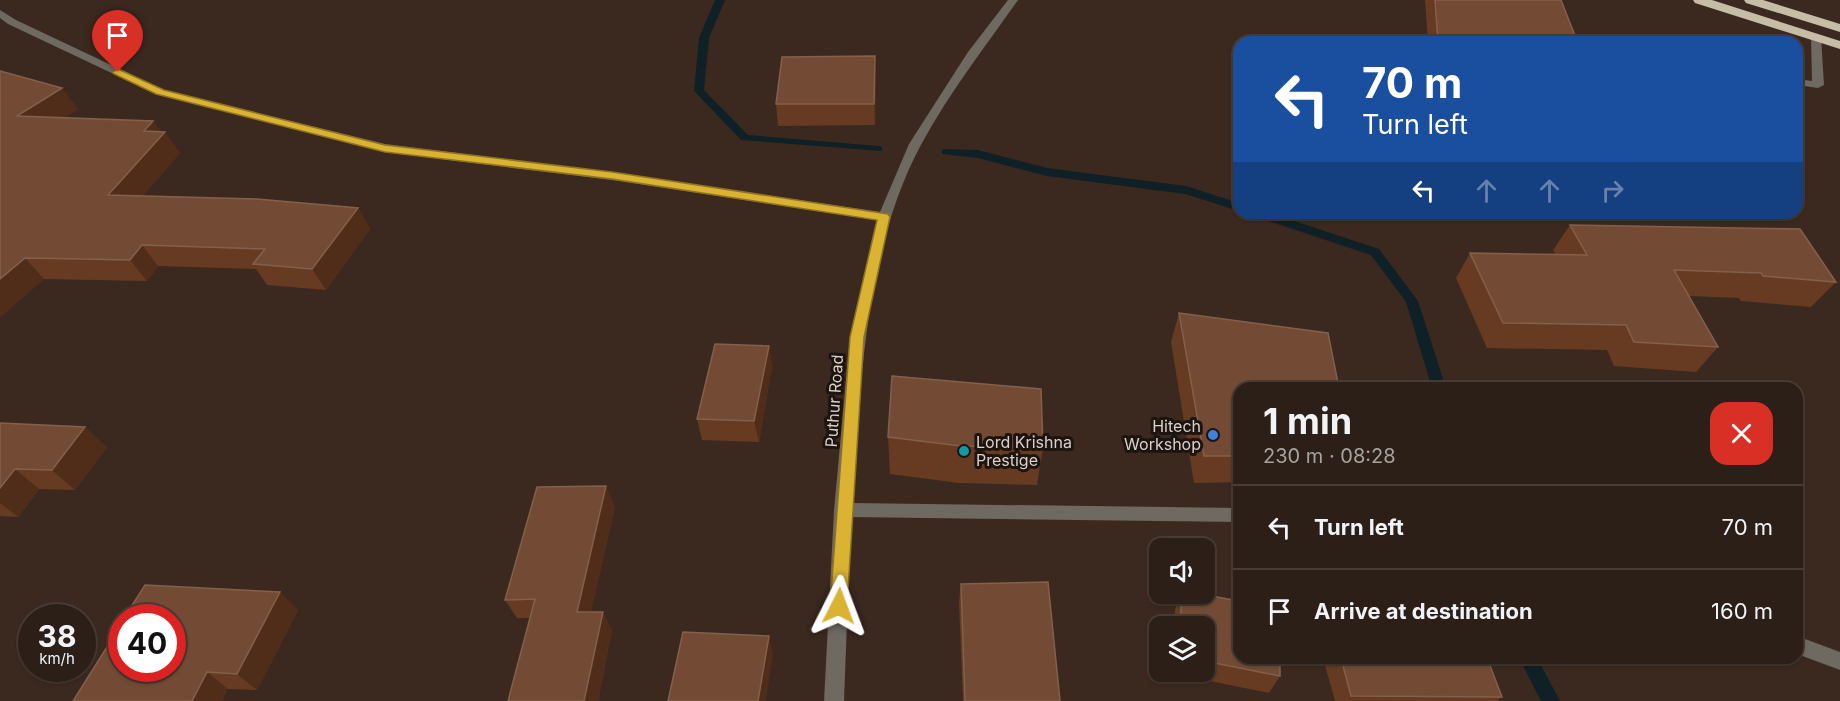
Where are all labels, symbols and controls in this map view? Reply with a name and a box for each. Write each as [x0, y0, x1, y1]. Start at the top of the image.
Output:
pin [92, 10, 143, 72]
icon: arrive [101, 19, 134, 52]
text: 70 m [1362, 57, 1462, 108]
icon: left [1263, 60, 1341, 138]
text: Turn left [1362, 108, 1468, 141]
icon: left [1407, 174, 1440, 207]
icon: ahead [1470, 174, 1503, 207]
icon: ahead [1533, 174, 1566, 207]
icon: right [1596, 174, 1629, 207]
street label: Puthur Road [821, 354, 847, 448]
text: 1 min [1263, 399, 1352, 443]
button: close [1710, 402, 1773, 465]
place label: Hitech Workshop [1124, 416, 1201, 454]
marker: Hitech Workshop [1206, 428, 1220, 442]
place label: Lord Krishna Prestige [976, 432, 1072, 470]
marker: Lord Krishna Prestige [957, 444, 971, 458]
text: 230 m · 08:28 [1263, 444, 1396, 468]
icon: left [1263, 511, 1296, 544]
text: Turn left [1314, 514, 1404, 540]
text: 70 m [1722, 514, 1773, 540]
map controls [1149, 538, 1215, 682]
button: sound [1149, 538, 1215, 604]
position arrow [807, 574, 871, 638]
icon: arrive [1263, 595, 1296, 628]
text: Arrive at destination [1314, 598, 1533, 624]
text: 160 m [1711, 598, 1773, 624]
speed limit sign: 40 [108, 604, 186, 682]
button: layers [1149, 616, 1215, 682]
text: 38 [38, 618, 76, 654]
text: km/h [39, 649, 75, 668]

